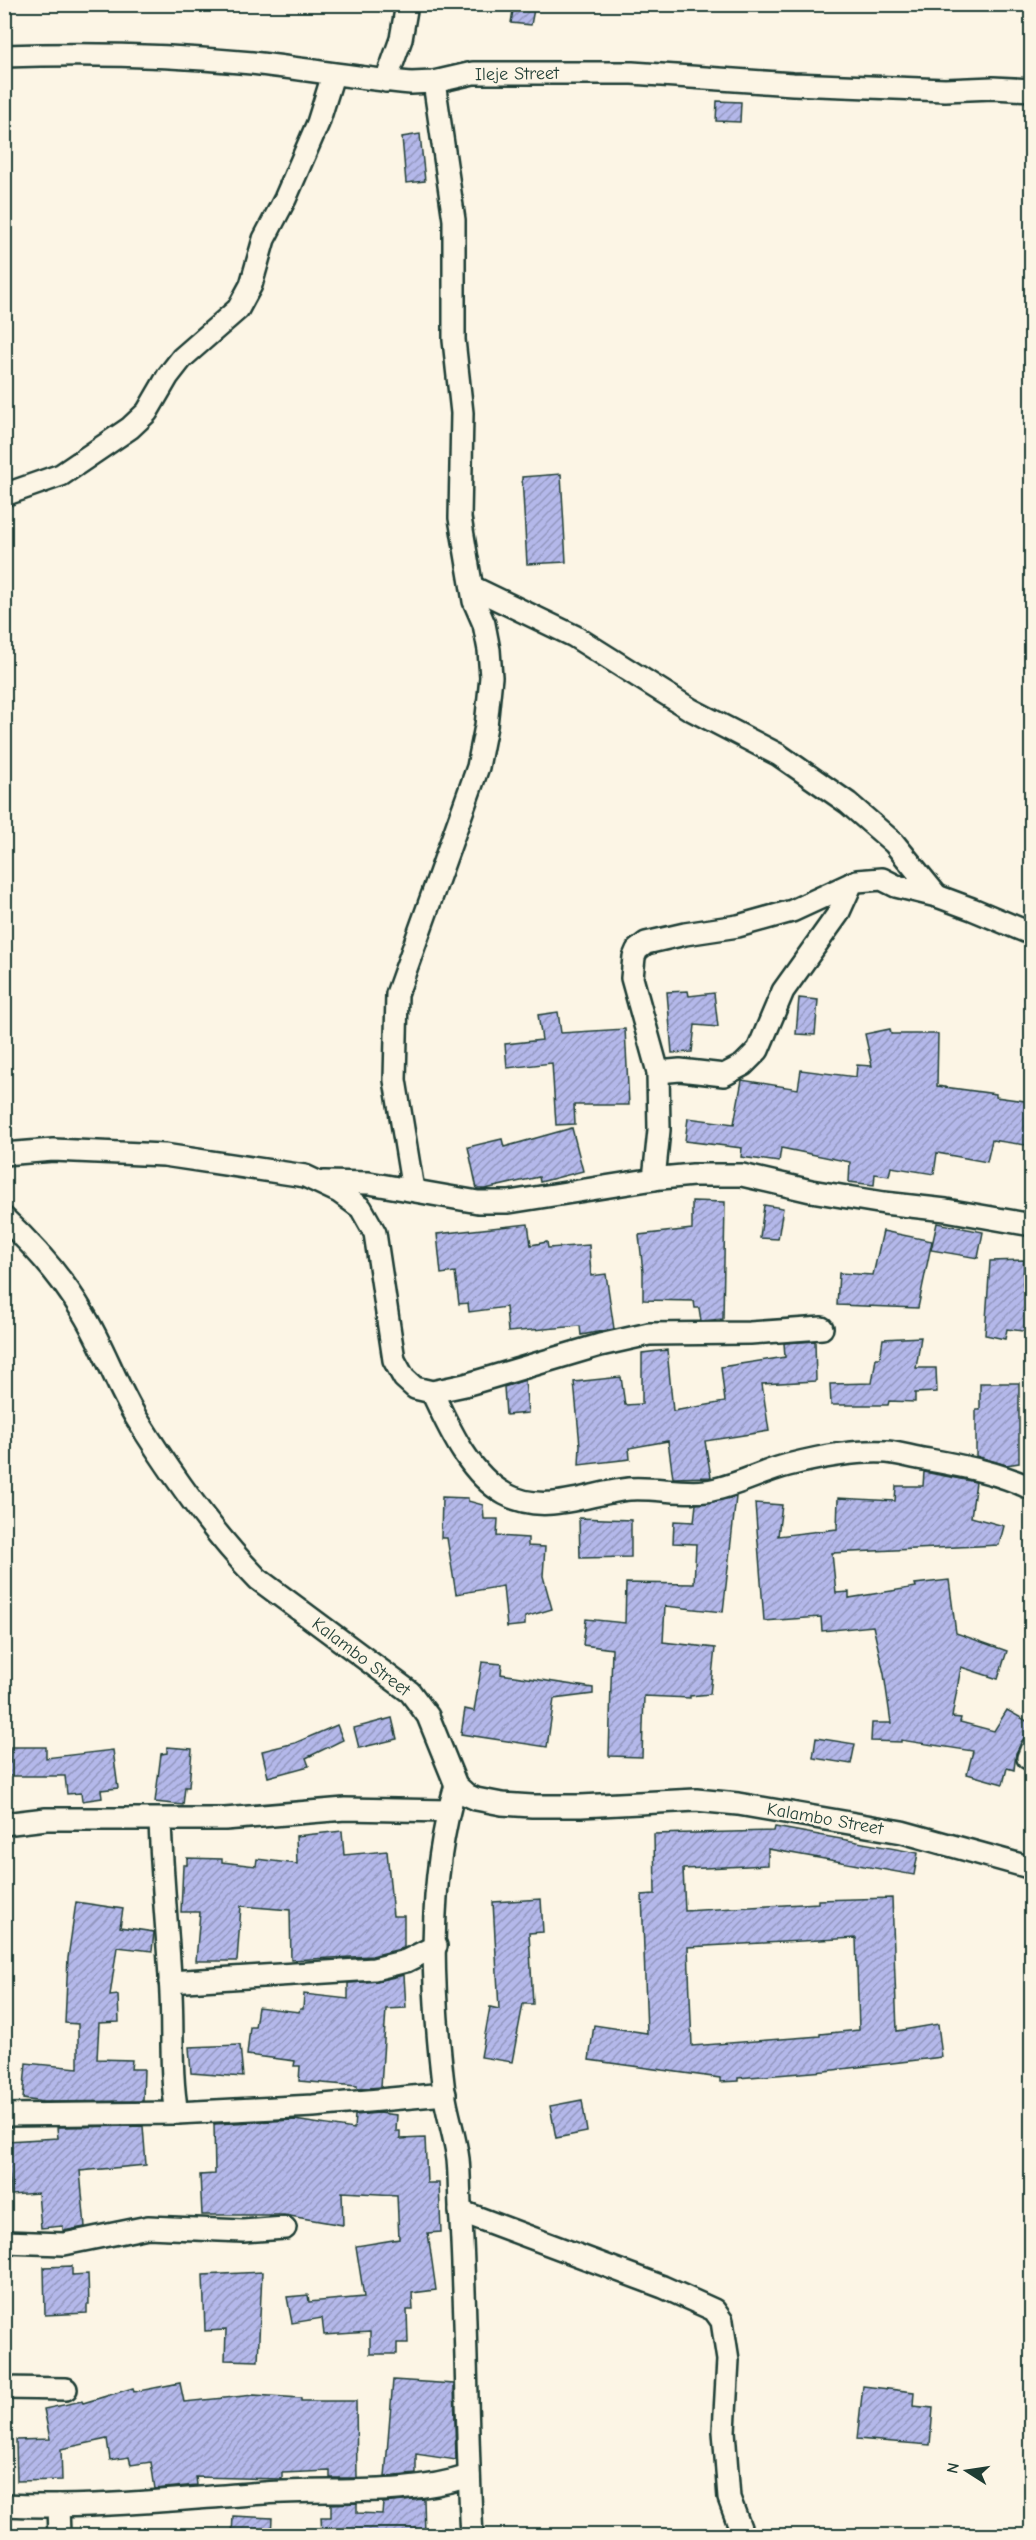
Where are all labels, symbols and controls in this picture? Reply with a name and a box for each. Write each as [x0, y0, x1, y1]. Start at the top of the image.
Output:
street label: Ileje Street [475, 63, 560, 85]
street label: Kalambo Street [308, 1613, 415, 1701]
street label: Kalambo Street [765, 1798, 886, 1840]
north arrow [937, 2441, 997, 2501]
text: N [943, 2461, 963, 2475]

